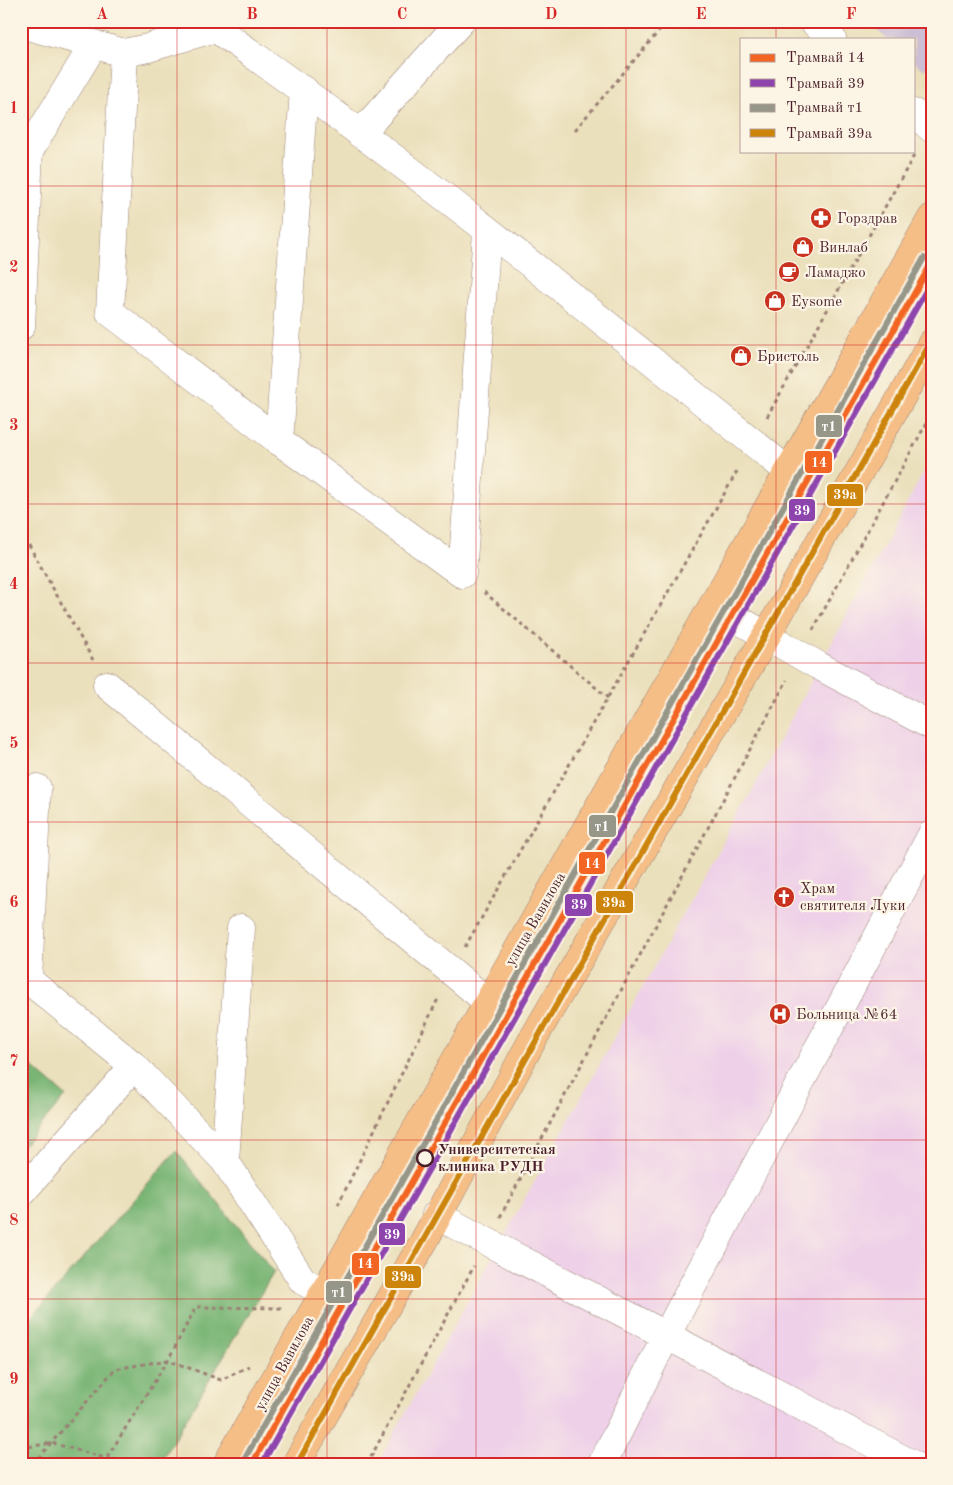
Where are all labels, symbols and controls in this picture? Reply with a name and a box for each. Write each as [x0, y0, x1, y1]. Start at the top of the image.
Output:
text: A [96, 7, 108, 23]
text: B [246, 7, 258, 23]
text: C [397, 7, 407, 23]
text: D [545, 7, 557, 23]
text: E [695, 7, 707, 23]
text: F [846, 7, 857, 23]
legend [740, 38, 916, 152]
text: Трамвай 14 [786, 51, 865, 66]
text: Трамвай 39 [786, 77, 865, 92]
text: 1 [9, 101, 19, 117]
text: Трамвай т1 [786, 101, 863, 116]
text: Трамвай 39а [786, 127, 873, 142]
pharmacy icon: Горздрав [809, 206, 833, 230]
place label: Горздрав [837, 212, 897, 227]
shop icon: Винлаб [791, 235, 815, 259]
place label: Винлаб [819, 241, 868, 256]
text: 2 [9, 260, 19, 276]
cafe icon: Ламаджо [777, 260, 801, 284]
place label: Ламаджо [805, 266, 866, 281]
shop icon: Eysome [763, 289, 787, 313]
place label: Eysome [791, 295, 842, 310]
shop icon: Бристоль [729, 344, 753, 368]
place label: Бристоль [757, 350, 819, 365]
line badge: т1 [815, 414, 843, 438]
text: 3 [9, 418, 19, 434]
text: т1 [822, 420, 836, 434]
line badge: 14 [804, 450, 833, 474]
text: 14 [811, 456, 827, 470]
line badge: 39а [826, 483, 864, 507]
text: 39а [833, 488, 857, 502]
line badge: 39 [788, 498, 816, 522]
text: 39 [794, 504, 810, 518]
text: 4 [9, 577, 19, 593]
text: 5 [9, 736, 19, 752]
line badge: т1 [588, 814, 617, 838]
text: т1 [595, 820, 609, 834]
line badge: 14 [578, 851, 606, 875]
text: 14 [584, 857, 600, 871]
street label: улица Вавилова [503, 870, 569, 969]
place label: Храм святителя Луки [800, 882, 905, 914]
church icon: Храм святителя Луки [772, 885, 796, 909]
line badge: 39а [595, 890, 634, 914]
line badge: 39 [564, 893, 593, 917]
text: 6 [9, 895, 19, 911]
text: 39а [602, 896, 626, 910]
text: 39 [571, 898, 587, 912]
hospital icon: Больница №64 [768, 1002, 792, 1026]
place label: Больница №64 [796, 1008, 897, 1023]
text: 7 [9, 1054, 19, 1070]
place label: Университетская клиника РУДН [438, 1143, 556, 1175]
marker: Университетская клиника РУДН [416, 1149, 434, 1167]
text: 8 [9, 1213, 19, 1229]
line badge: 39 [378, 1222, 406, 1246]
text: 39 [384, 1228, 400, 1242]
line badge: 14 [351, 1252, 380, 1276]
text: 14 [357, 1257, 373, 1271]
line badge: 39а [384, 1265, 422, 1289]
text: 39а [391, 1270, 415, 1284]
line badge: т1 [325, 1280, 353, 1304]
text: т1 [332, 1286, 346, 1300]
street label: улица Вавилова [253, 1314, 318, 1413]
text: 9 [9, 1372, 19, 1388]

